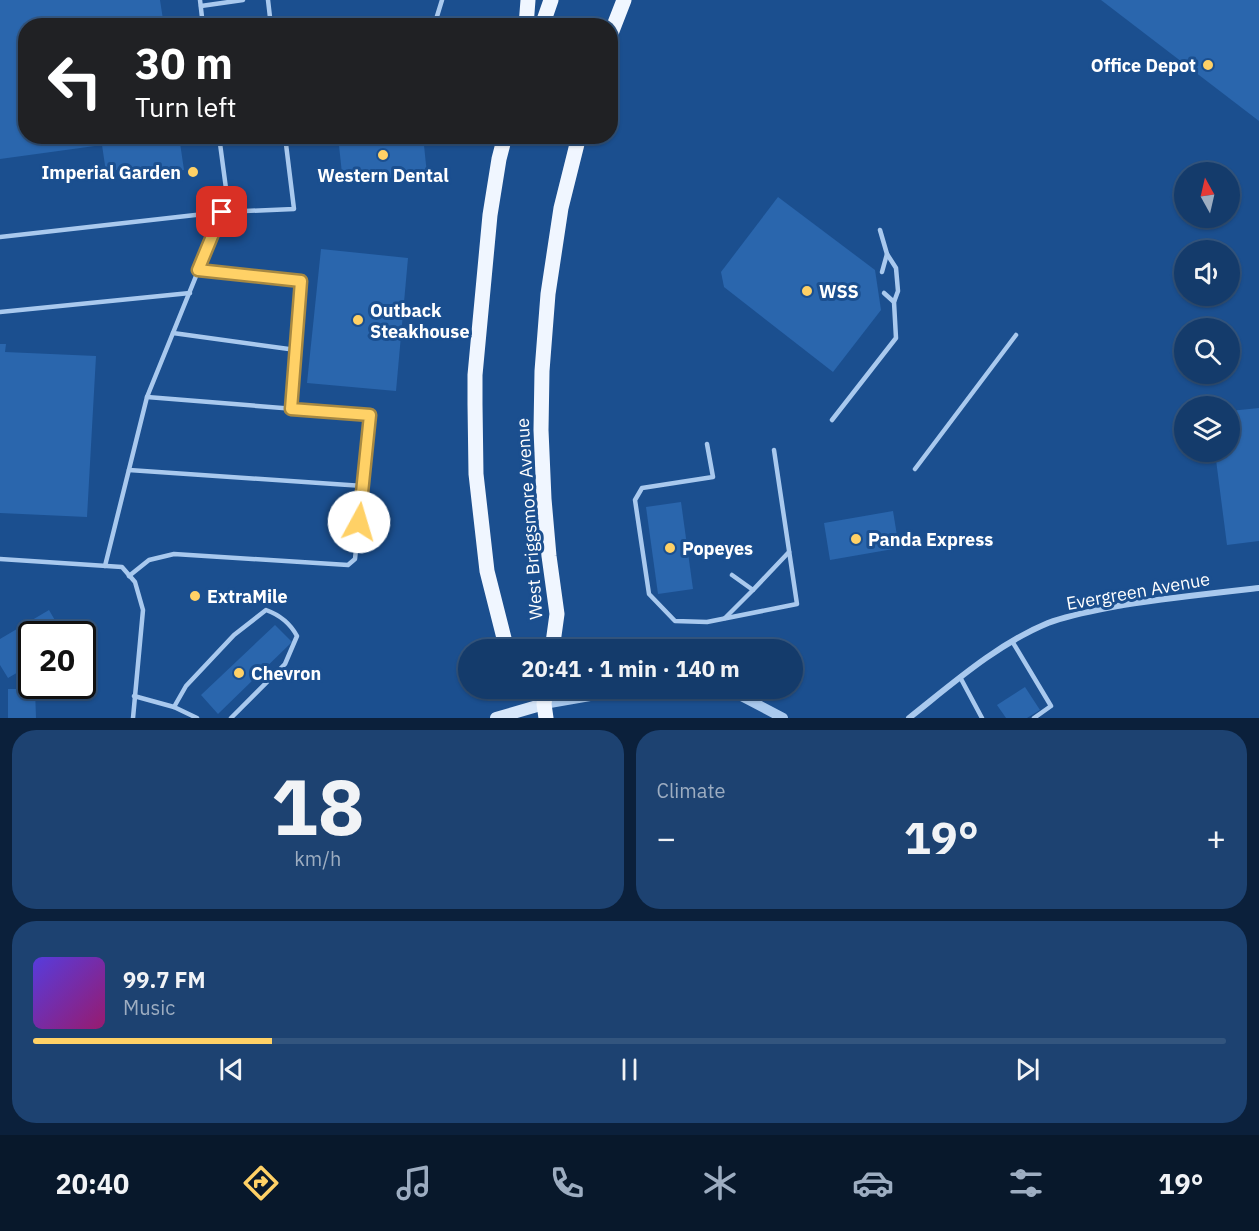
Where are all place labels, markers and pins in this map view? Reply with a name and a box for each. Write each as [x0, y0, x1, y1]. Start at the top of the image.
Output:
place label: Office Depot [1091, 54, 1196, 77]
marker: Office Depot [1201, 58, 1215, 72]
marker: Western Dental [376, 148, 390, 162]
place label: Imperial Garden [42, 161, 181, 184]
place label: Western Dental [317, 164, 449, 187]
marker: Imperial Garden [186, 165, 200, 179]
pin [196, 186, 247, 237]
place label: WSS [819, 280, 859, 303]
marker: WSS [800, 284, 814, 298]
place label: Outback Steakhouse [370, 299, 470, 343]
marker: Outback Steakhouse [351, 313, 365, 327]
place label: Panda Express [868, 528, 993, 551]
marker: Panda Express [849, 532, 863, 546]
place label: Popeyes [682, 537, 753, 560]
marker: Popeyes [663, 541, 677, 555]
place label: ExtraMile [207, 585, 288, 608]
marker: ExtraMile [188, 589, 202, 603]
place label: Chevron [251, 662, 321, 685]
marker: Chevron [232, 666, 246, 680]

